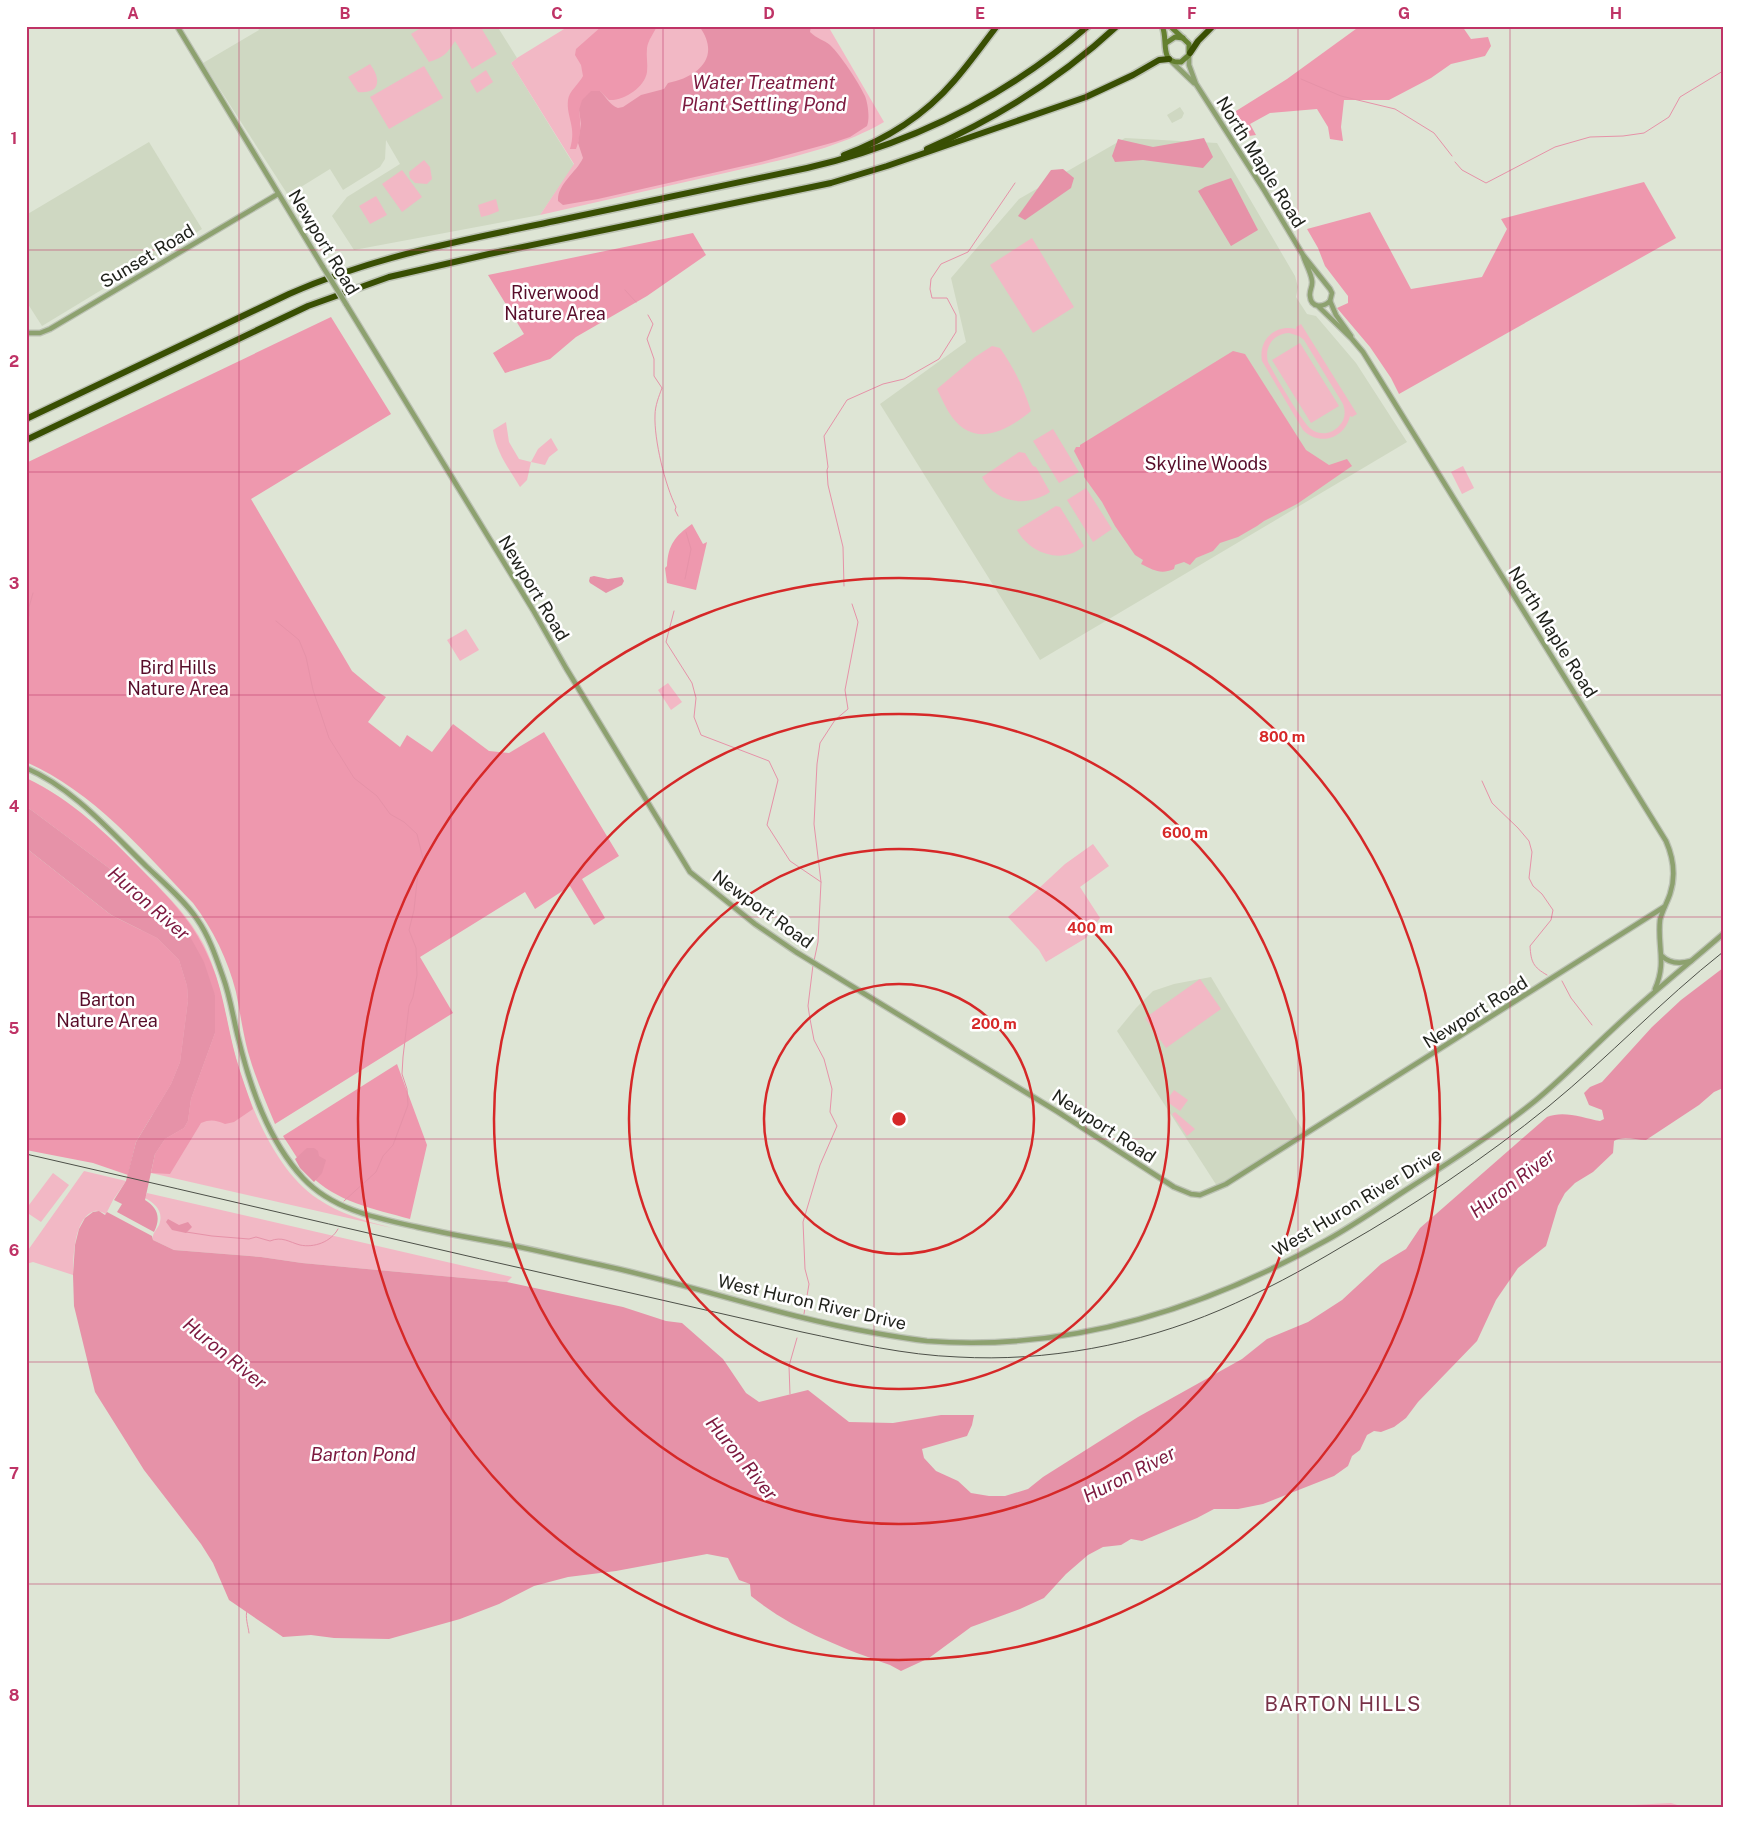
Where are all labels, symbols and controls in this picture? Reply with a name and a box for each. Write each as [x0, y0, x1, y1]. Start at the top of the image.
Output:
text: A [127, 4, 139, 23]
text: B [340, 4, 351, 23]
text: C [551, 4, 563, 23]
text: D [763, 4, 775, 23]
text: E [975, 4, 985, 23]
text: F [1187, 4, 1197, 23]
text: G [1398, 4, 1410, 23]
text: H [1610, 4, 1622, 23]
water label: Water Treatment Plant Settling Pond [681, 71, 847, 115]
street label: North Maple Road [1212, 92, 1310, 232]
text: 1 [11, 129, 17, 148]
street label: Newport Road [284, 185, 364, 299]
street label: Sunset Road [96, 220, 198, 292]
park label: Riverwood Nature Area [504, 282, 606, 324]
text: 2 [9, 352, 19, 371]
park label: Skyline Woods [1145, 453, 1267, 474]
street label: Newport Road [494, 531, 574, 645]
street label: North Maple Road [1504, 562, 1602, 702]
text: 3 [9, 574, 19, 593]
park label: Bird Hills Nature Area [127, 657, 229, 699]
text: 800 m [1259, 728, 1305, 745]
text: 4 [9, 797, 20, 816]
text: 600 m [1162, 824, 1208, 841]
water label: Huron River [104, 862, 195, 945]
street label: Newport Road [709, 865, 817, 953]
text: 400 m [1067, 919, 1113, 936]
street label: Newport Road [1419, 971, 1531, 1053]
park label: Barton Nature Area [56, 989, 158, 1031]
text: 200 m [971, 1015, 1017, 1032]
text: 5 [9, 1019, 20, 1038]
street label: Newport Road [1048, 1085, 1160, 1167]
centre of rings [890, 1110, 908, 1128]
street label: West Huron River Drive [1269, 1143, 1445, 1261]
water label: Huron River [1465, 1143, 1560, 1222]
text: 6 [9, 1241, 19, 1260]
street label: West Huron River Drive [716, 1270, 908, 1334]
water label: Huron River [179, 1313, 272, 1394]
water label: Huron River [702, 1412, 783, 1505]
water label: Huron River [1079, 1441, 1180, 1507]
water label: Barton Pond [310, 1443, 416, 1465]
text: 7 [9, 1464, 19, 1483]
text: 8 [9, 1686, 20, 1705]
district label: BARTON HILLS [1265, 1692, 1421, 1716]

